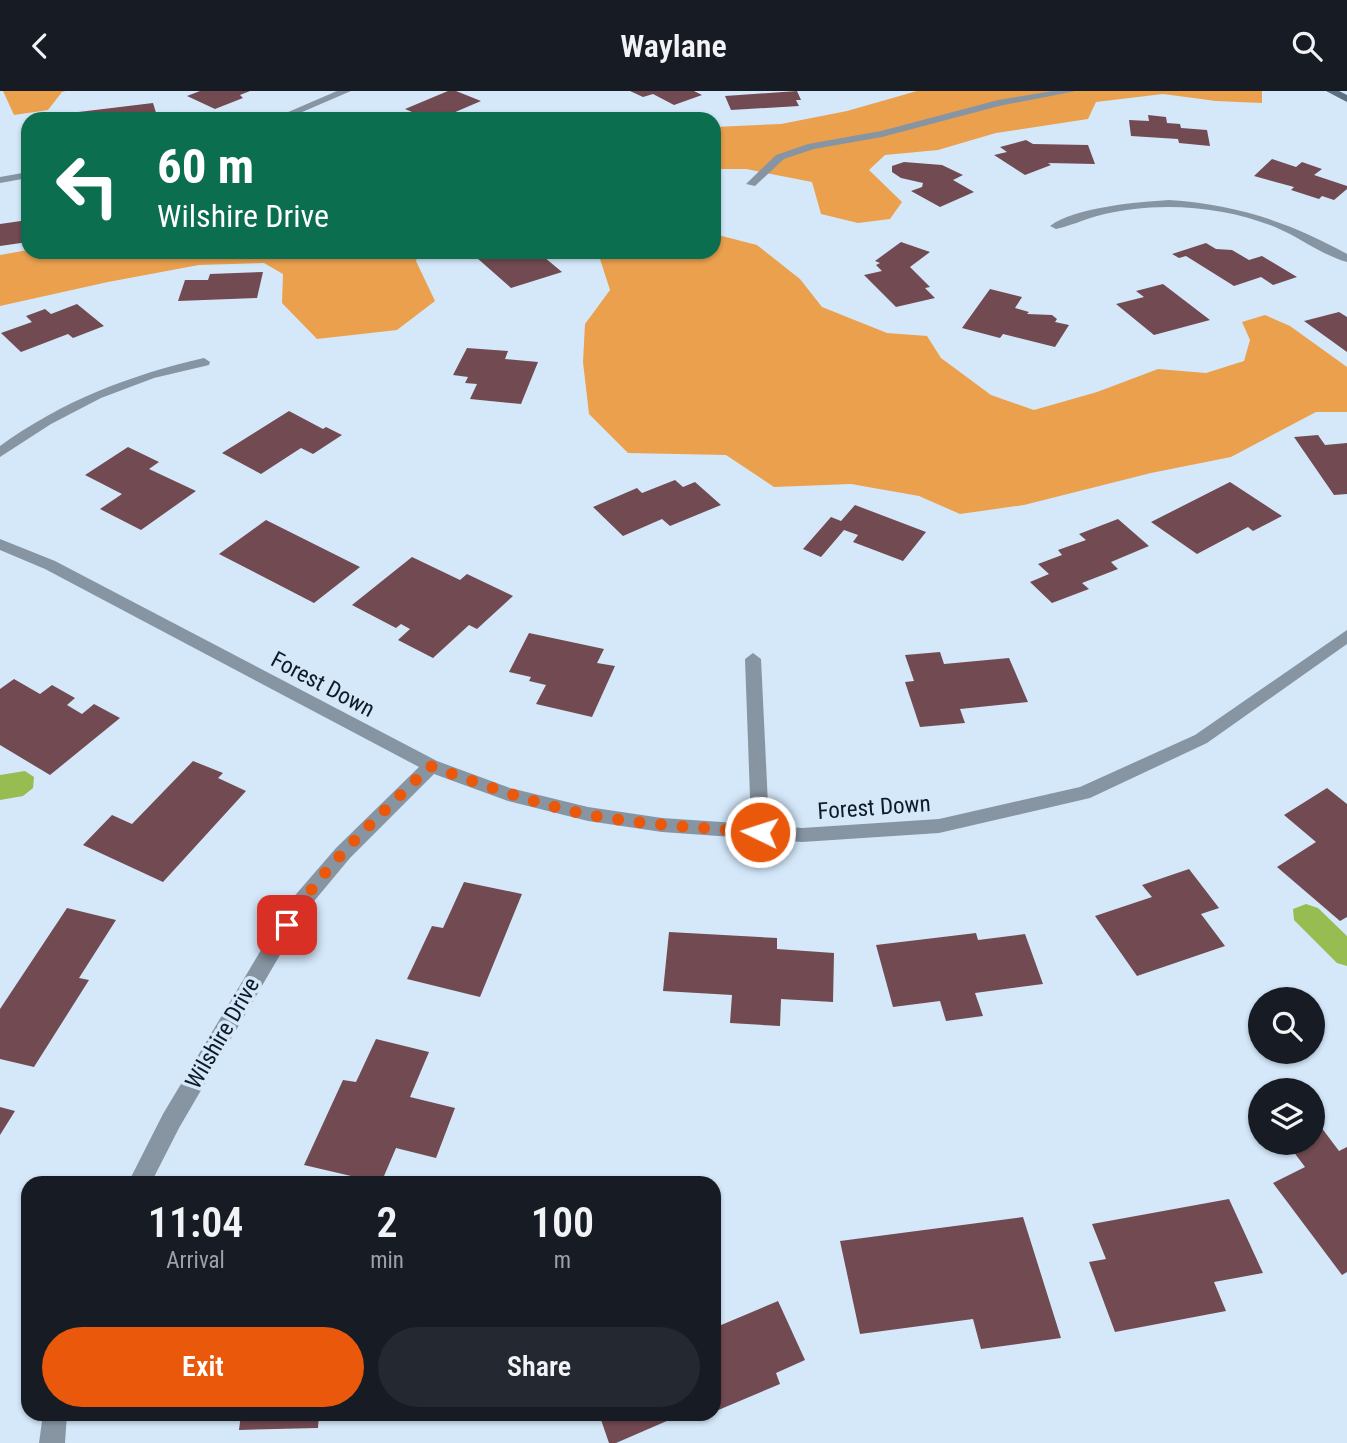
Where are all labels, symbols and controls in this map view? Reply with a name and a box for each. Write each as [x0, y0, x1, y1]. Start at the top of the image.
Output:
icon: back [21, 27, 59, 65]
text: Waylane [620, 27, 727, 65]
icon: search [1288, 27, 1326, 65]
text: 60 m [157, 138, 254, 195]
icon: left [42, 140, 133, 231]
text: Wilshire Drive [157, 197, 329, 235]
street label: Forest Down [266, 646, 379, 723]
street label: Forest Down [817, 790, 931, 825]
position arrow [723, 795, 797, 869]
pin [257, 895, 317, 955]
icon: arrive [268, 906, 306, 944]
street label: Wilshire Drive [180, 973, 265, 1094]
map controls [1248, 987, 1325, 1155]
button: search [1248, 987, 1325, 1064]
button: layers [1248, 1078, 1325, 1155]
text: 11:04 [148, 1198, 243, 1247]
text: 2 [377, 1198, 398, 1247]
text: 100 [531, 1198, 594, 1247]
text: Arrival [166, 1247, 225, 1274]
text: min [370, 1247, 404, 1274]
text: m [554, 1247, 571, 1274]
button: Exit [42, 1327, 364, 1407]
button: Share [378, 1327, 700, 1407]

